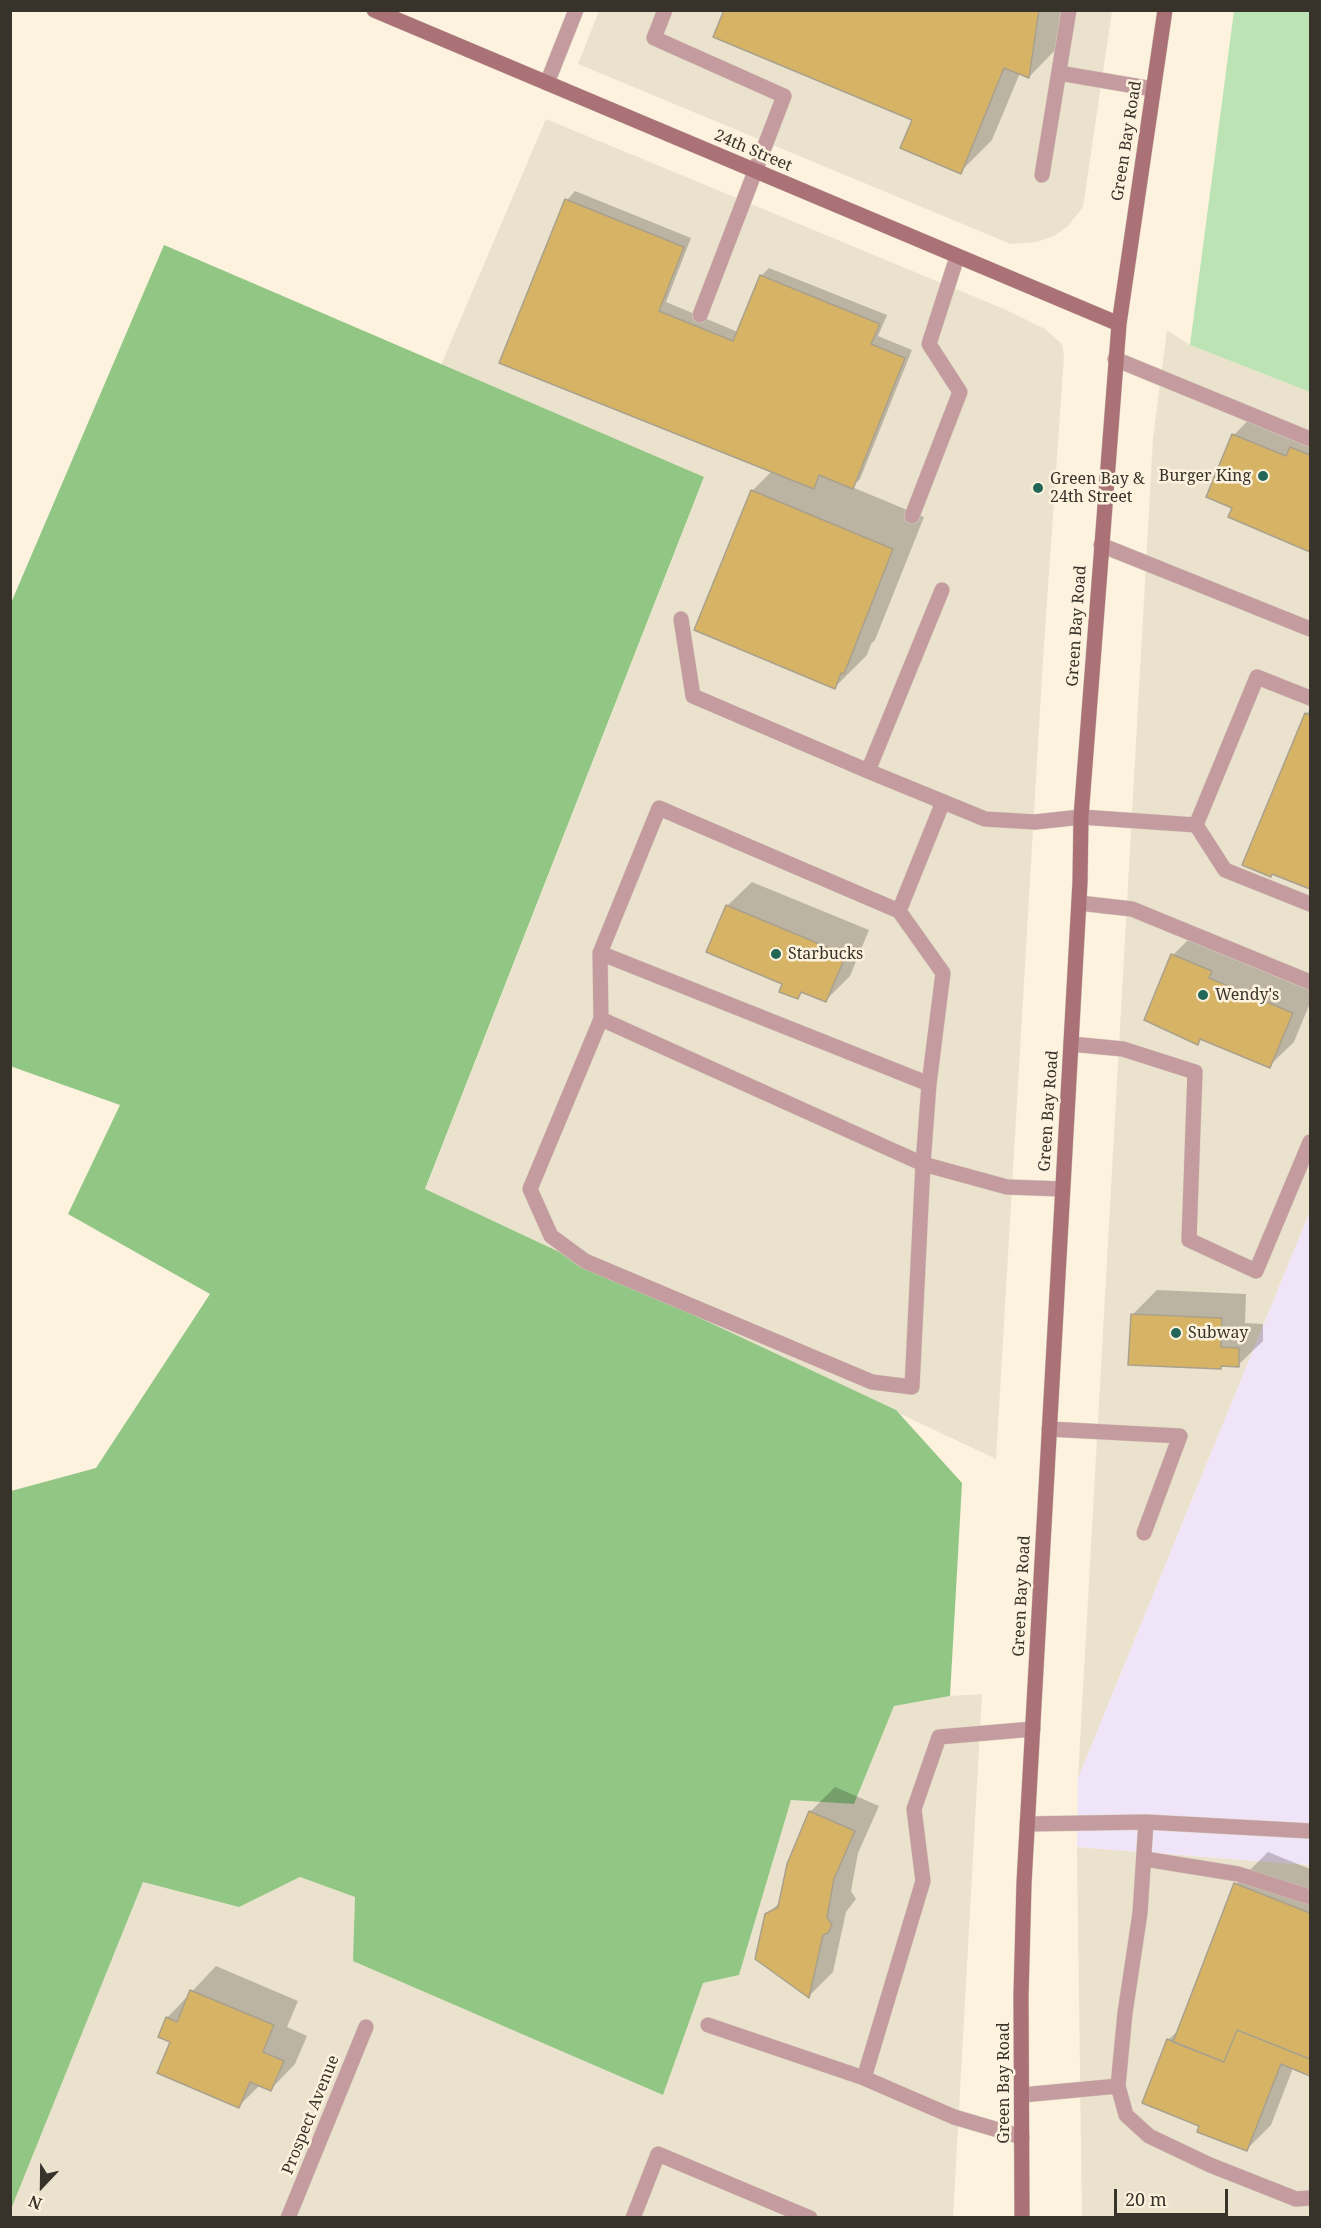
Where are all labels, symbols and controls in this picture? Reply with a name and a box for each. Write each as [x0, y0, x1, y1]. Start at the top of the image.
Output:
street label: Green Bay Road [1108, 80, 1146, 202]
street label: 24th Street [711, 126, 795, 176]
place label: Burger King [1159, 466, 1251, 486]
place label: Green Bay & 24th Street [1050, 469, 1145, 507]
marker: Burger King [1256, 469, 1270, 483]
marker: Green Bay & 24th Street [1031, 481, 1045, 495]
street label: Green Bay Road [1063, 565, 1091, 687]
place label: Starbucks [788, 944, 863, 964]
marker: Starbucks [769, 947, 783, 961]
place label: Wendy's [1215, 985, 1279, 1005]
marker: Wendy's [1196, 988, 1210, 1002]
street label: Green Bay Road [1035, 1050, 1063, 1172]
place label: Subway [1188, 1323, 1248, 1343]
marker: Subway [1169, 1326, 1183, 1340]
street label: Green Bay Road [1009, 1535, 1035, 1657]
street label: Green Bay Road [994, 2022, 1014, 2144]
street label: Prospect Avenue [278, 2053, 344, 2177]
north arrow [12, 2156, 72, 2216]
scale bar [1117, 2177, 1231, 2215]
text: 20 m [1125, 2187, 1167, 2211]
text: N [25, 2190, 45, 2215]

